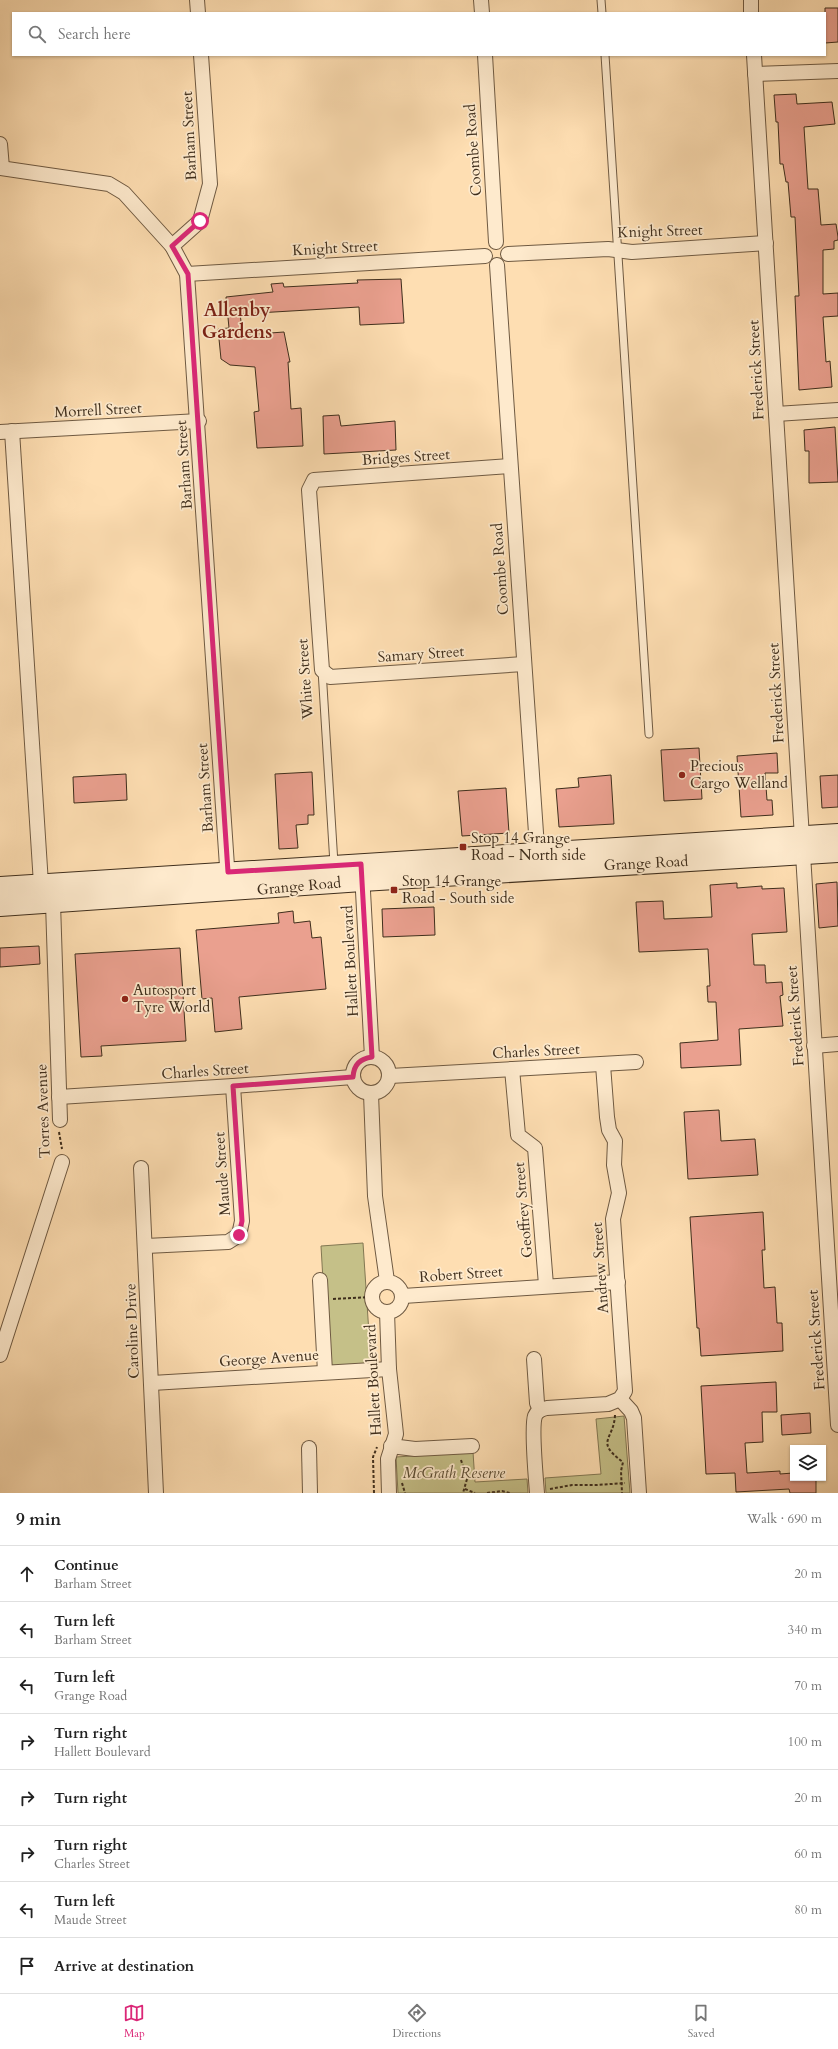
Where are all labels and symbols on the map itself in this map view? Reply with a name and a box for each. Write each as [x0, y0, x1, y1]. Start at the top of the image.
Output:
street label: Barham Street [177, 90, 201, 181]
street label: Coombe Road [460, 103, 486, 197]
route start [191, 212, 209, 230]
street label: Knight Street [617, 220, 703, 242]
street label: Knight Street [292, 236, 378, 260]
district label: Allenby Gardens [202, 297, 272, 345]
street label: Frederick Street [743, 319, 769, 421]
street label: Morrell Street [54, 398, 143, 422]
street label: Barham Street [171, 419, 197, 510]
street label: Bridges Street [361, 444, 451, 470]
street label: Coombe Road [487, 522, 513, 616]
street label: White Street [292, 638, 318, 721]
street label: Samary Street [377, 641, 465, 667]
street label: Frederick Street [763, 642, 789, 744]
street label: Barham Street [192, 742, 218, 833]
place label: Precious Cargo Welland [690, 756, 788, 793]
marker: Precious Cargo Welland [677, 770, 687, 780]
place label: Stop 14 Grange Road - North side [471, 828, 586, 865]
marker: Stop 14 Grange Road - North side [458, 842, 468, 852]
street label: Grange Road [603, 851, 689, 875]
place label: Stop 14 Grange Road - South side [402, 871, 515, 908]
street label: Grange Road [256, 872, 342, 900]
marker: Stop 14 Grange Road - South side [389, 885, 399, 895]
street label: Hallett Boulevard [337, 905, 363, 1017]
street label: Frederick Street [782, 965, 808, 1067]
place label: Autosport Tyre World [133, 980, 210, 1017]
marker: Autosport Tyre World [120, 994, 130, 1004]
street label: Charles Street [492, 1039, 580, 1063]
street label: Charles Street [161, 1058, 250, 1084]
street label: Torres Avenue [31, 1063, 55, 1159]
street label: Maude Street [209, 1131, 235, 1216]
street label: Geoffrey Street [509, 1161, 537, 1259]
street label: Andrew Street [587, 1221, 613, 1314]
route end [230, 1226, 248, 1244]
street label: Robert Street [419, 1261, 504, 1287]
street label: Caroline Drive [120, 1283, 144, 1379]
street label: Frederick Street [803, 1289, 829, 1391]
street label: Hallett Boulevard [360, 1324, 386, 1436]
street label: George Avenue [218, 1345, 320, 1371]
park label: McGrath Reserve [403, 1463, 505, 1483]

